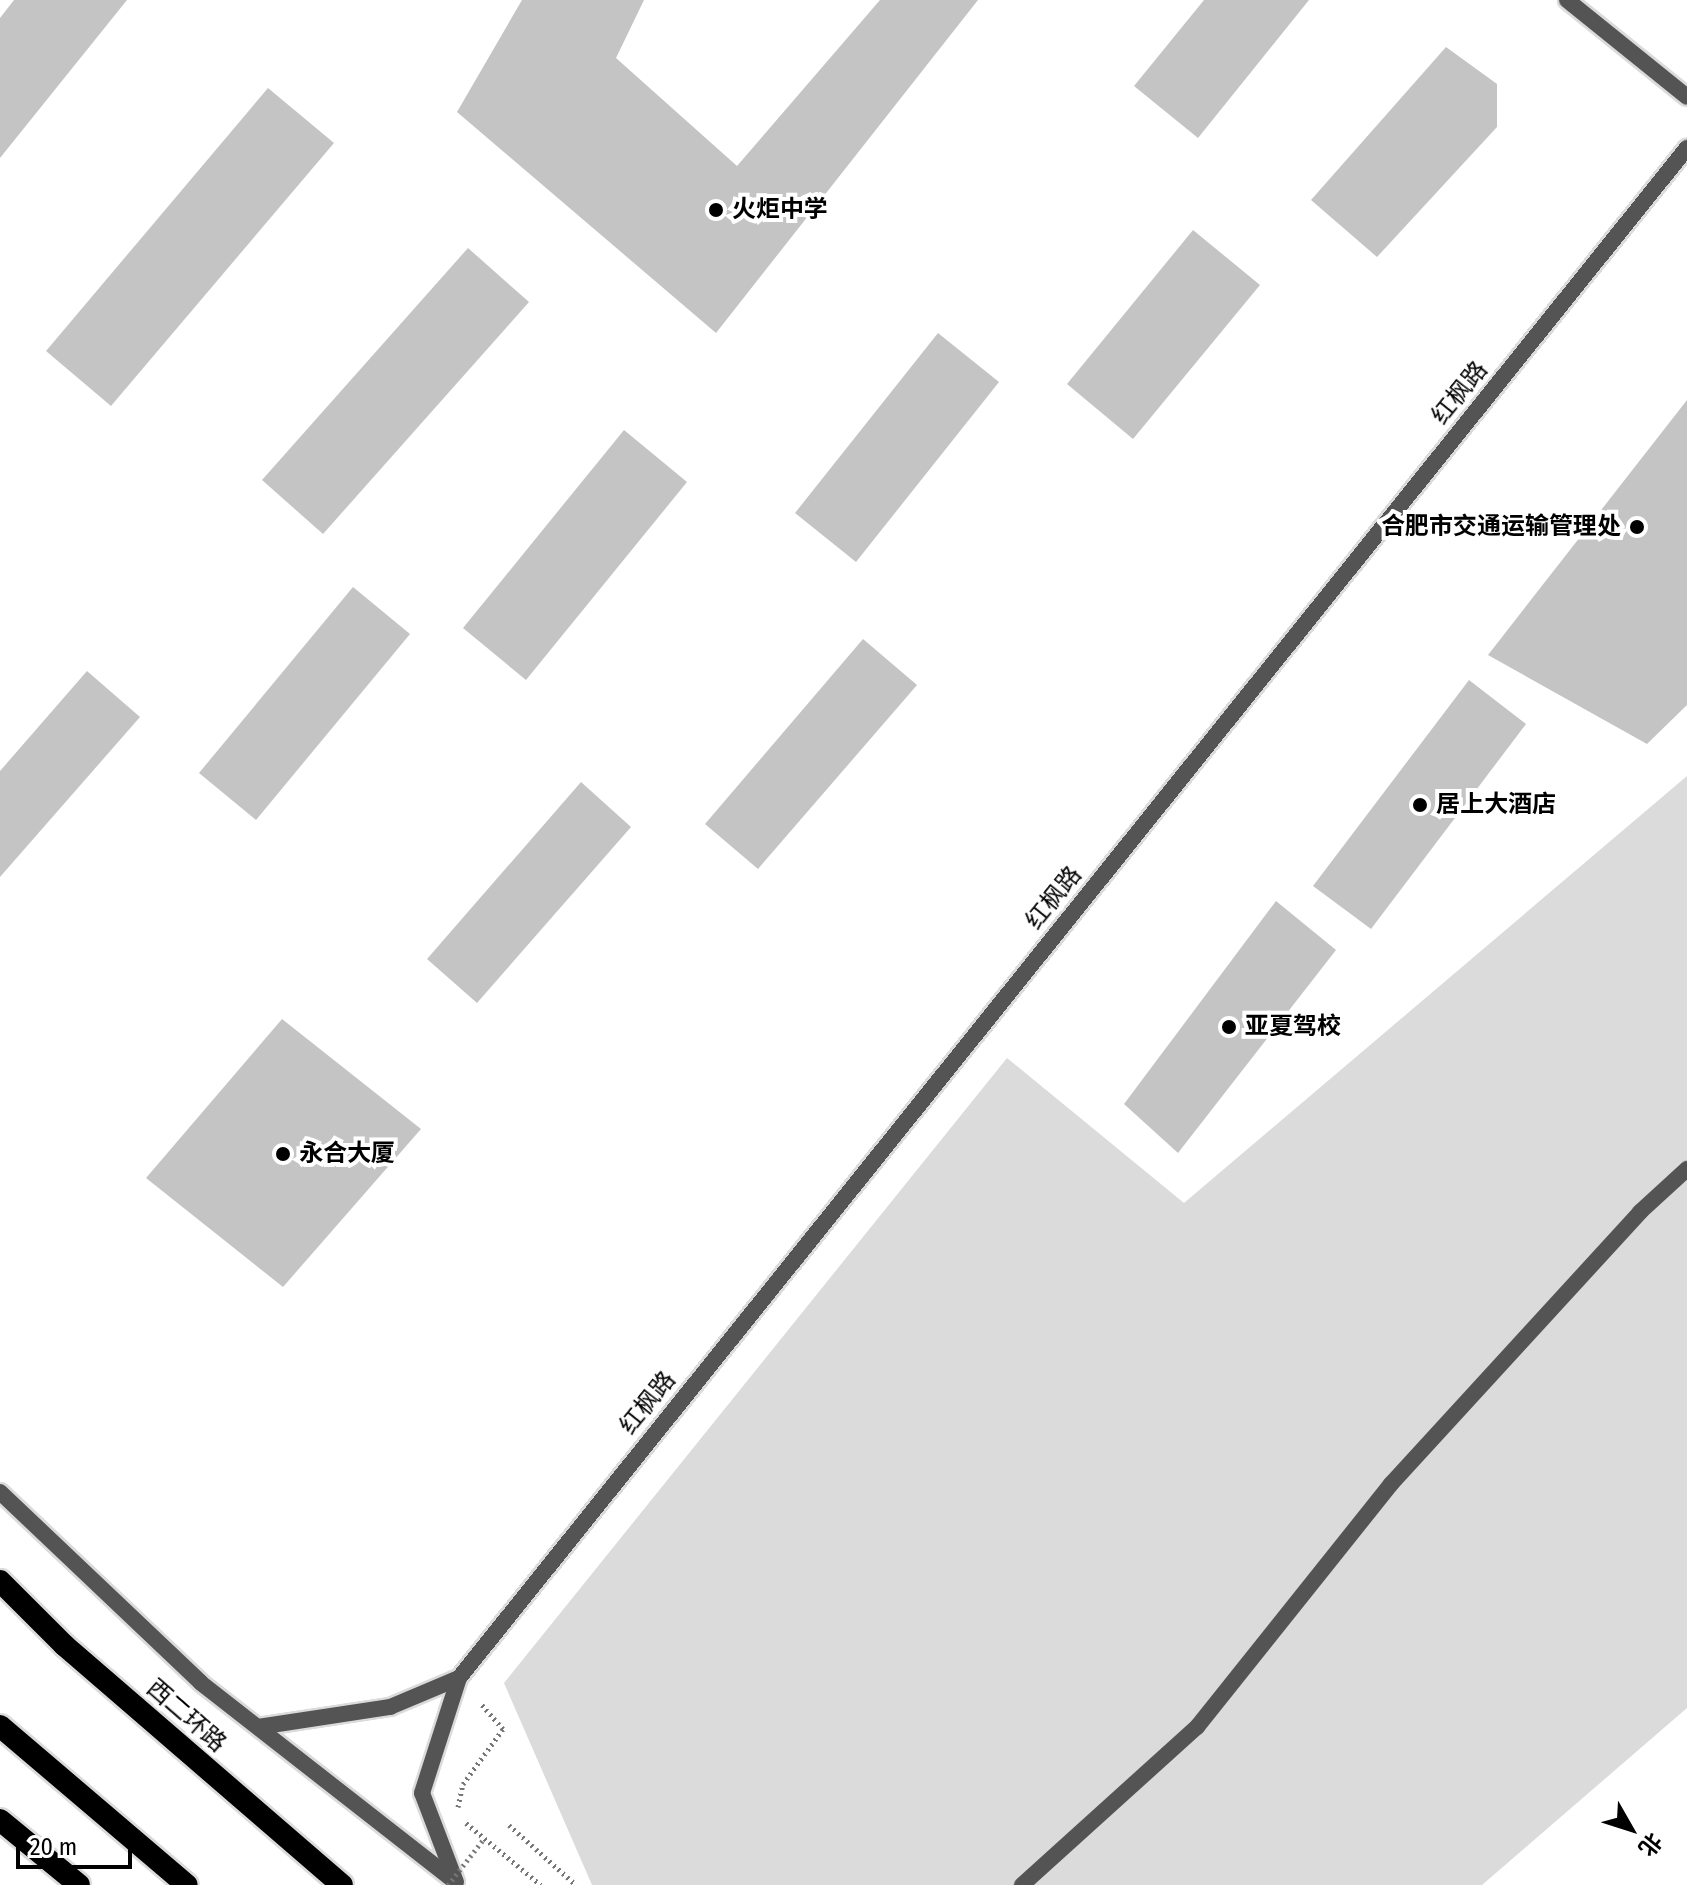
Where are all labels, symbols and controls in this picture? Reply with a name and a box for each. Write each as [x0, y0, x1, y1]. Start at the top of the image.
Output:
place label: 火炬中学 [732, 196, 828, 224]
marker: 火炬中学 [707, 201, 725, 219]
street label: 红枫路 [1426, 356, 1494, 430]
place label: 合肥市交通运输管理处 [1381, 513, 1621, 541]
marker: 合肥市交通运输管理处 [1628, 518, 1646, 536]
place label: 居上大酒店 [1436, 791, 1556, 819]
marker: 居上大酒店 [1411, 796, 1429, 814]
street label: 红枫路 [1020, 861, 1088, 935]
place label: 亚夏驾校 [1245, 1013, 1341, 1041]
marker: 亚夏驾校 [1220, 1018, 1238, 1036]
place label: 永合大厦 [299, 1140, 395, 1168]
marker: 永合大厦 [274, 1145, 292, 1163]
street label: 红枫路 [614, 1366, 682, 1440]
street label: 西二环路 [140, 1674, 232, 1758]
north arrow [1591, 1789, 1671, 1869]
scale bar [20, 1817, 136, 1867]
text: 北 [1633, 1827, 1667, 1861]
text: 20 m [30, 1833, 77, 1861]

